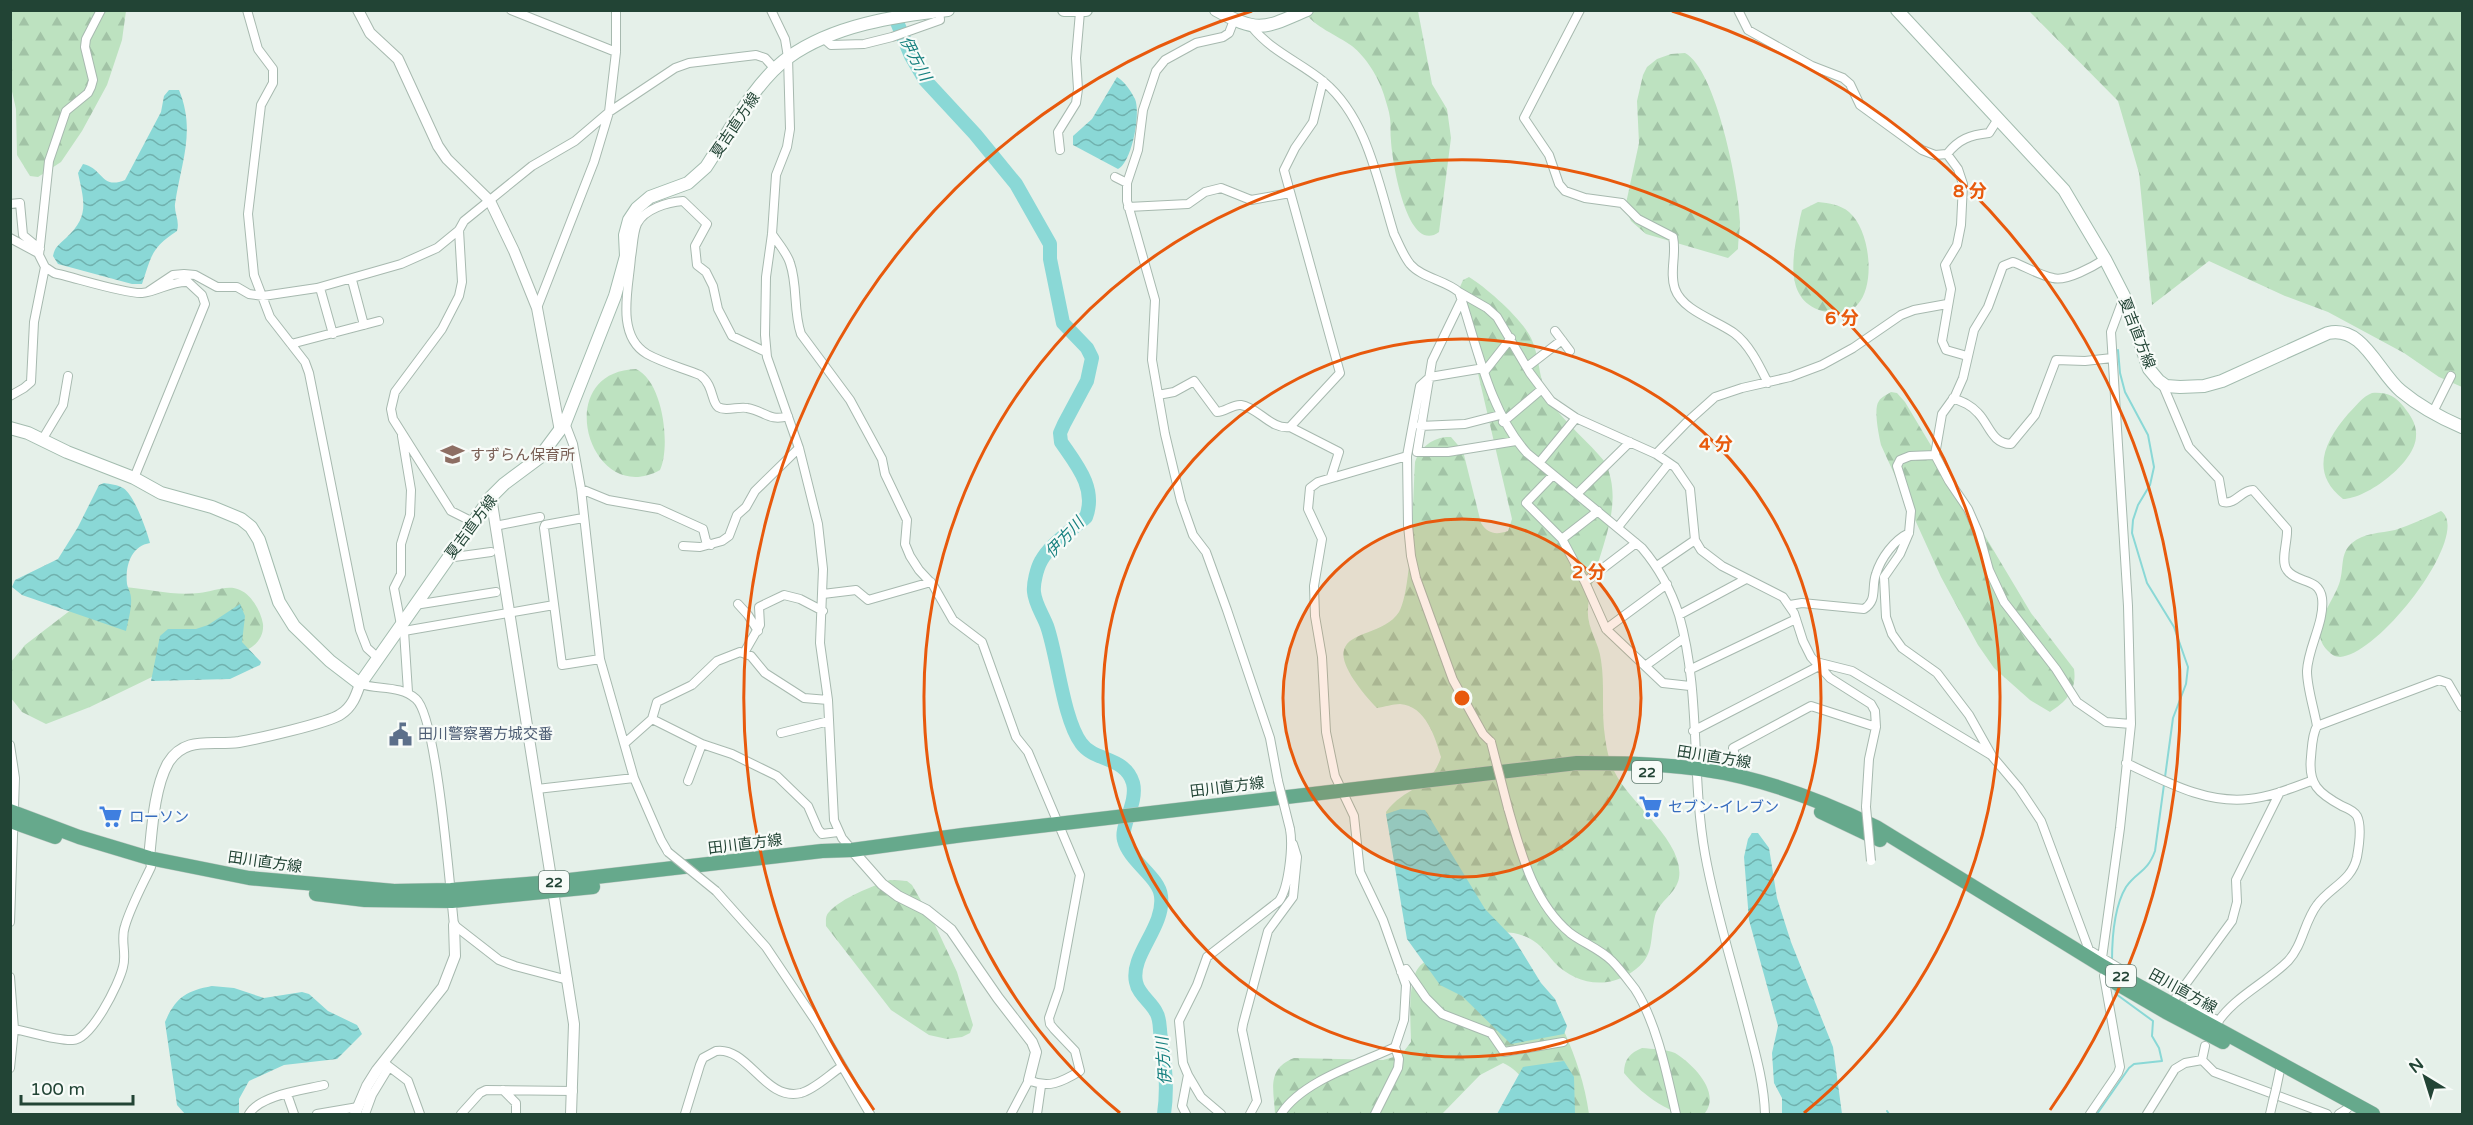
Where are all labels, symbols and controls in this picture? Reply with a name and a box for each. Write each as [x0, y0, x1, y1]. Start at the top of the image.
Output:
water label: 伊方川 [895, 33, 936, 86]
street label: 夏吉直方線 [707, 89, 763, 161]
text: 8 分 [1953, 180, 1987, 202]
street label: 夏吉直方線 [2115, 295, 2159, 371]
text: 6 分 [1825, 307, 1859, 329]
text: 4 分 [1699, 433, 1733, 455]
school or university icon: すずらん保育所 [439, 442, 465, 468]
place label: すずらん保育所 [470, 446, 575, 464]
street label: 夏吉直方線 [441, 492, 501, 562]
water label: 伊方川 [1041, 512, 1090, 562]
text: 2 分 [1572, 561, 1606, 583]
centre of rings [1452, 688, 1472, 708]
public building icon: 田川警察署方城交番 [387, 721, 413, 747]
place label: 田川警察署方城交番 [418, 725, 553, 743]
street label: 田川直方線 [1676, 742, 1752, 772]
road number: 22 [1632, 761, 1662, 783]
street label: 田川直方線 [1189, 773, 1265, 801]
supermarket icon: セブン-イレブン [1637, 794, 1663, 820]
place label: セブン-イレブン [1668, 798, 1779, 816]
supermarket icon: ローソン [98, 804, 124, 830]
place label: ローソン [129, 808, 189, 826]
street label: 田川直方線 [707, 830, 783, 858]
street label: 田川直方線 [227, 848, 303, 876]
road number: 22 [539, 871, 569, 893]
road number: 22 [2106, 965, 2136, 987]
street label: 田川直方線 [2146, 965, 2220, 1017]
water label: 伊方川 [1152, 1034, 1176, 1086]
north arrow [2395, 1047, 2455, 1107]
text: N [2405, 1054, 2428, 1078]
scale bar [21, 1068, 134, 1106]
text: 100 m [30, 1078, 85, 1100]

